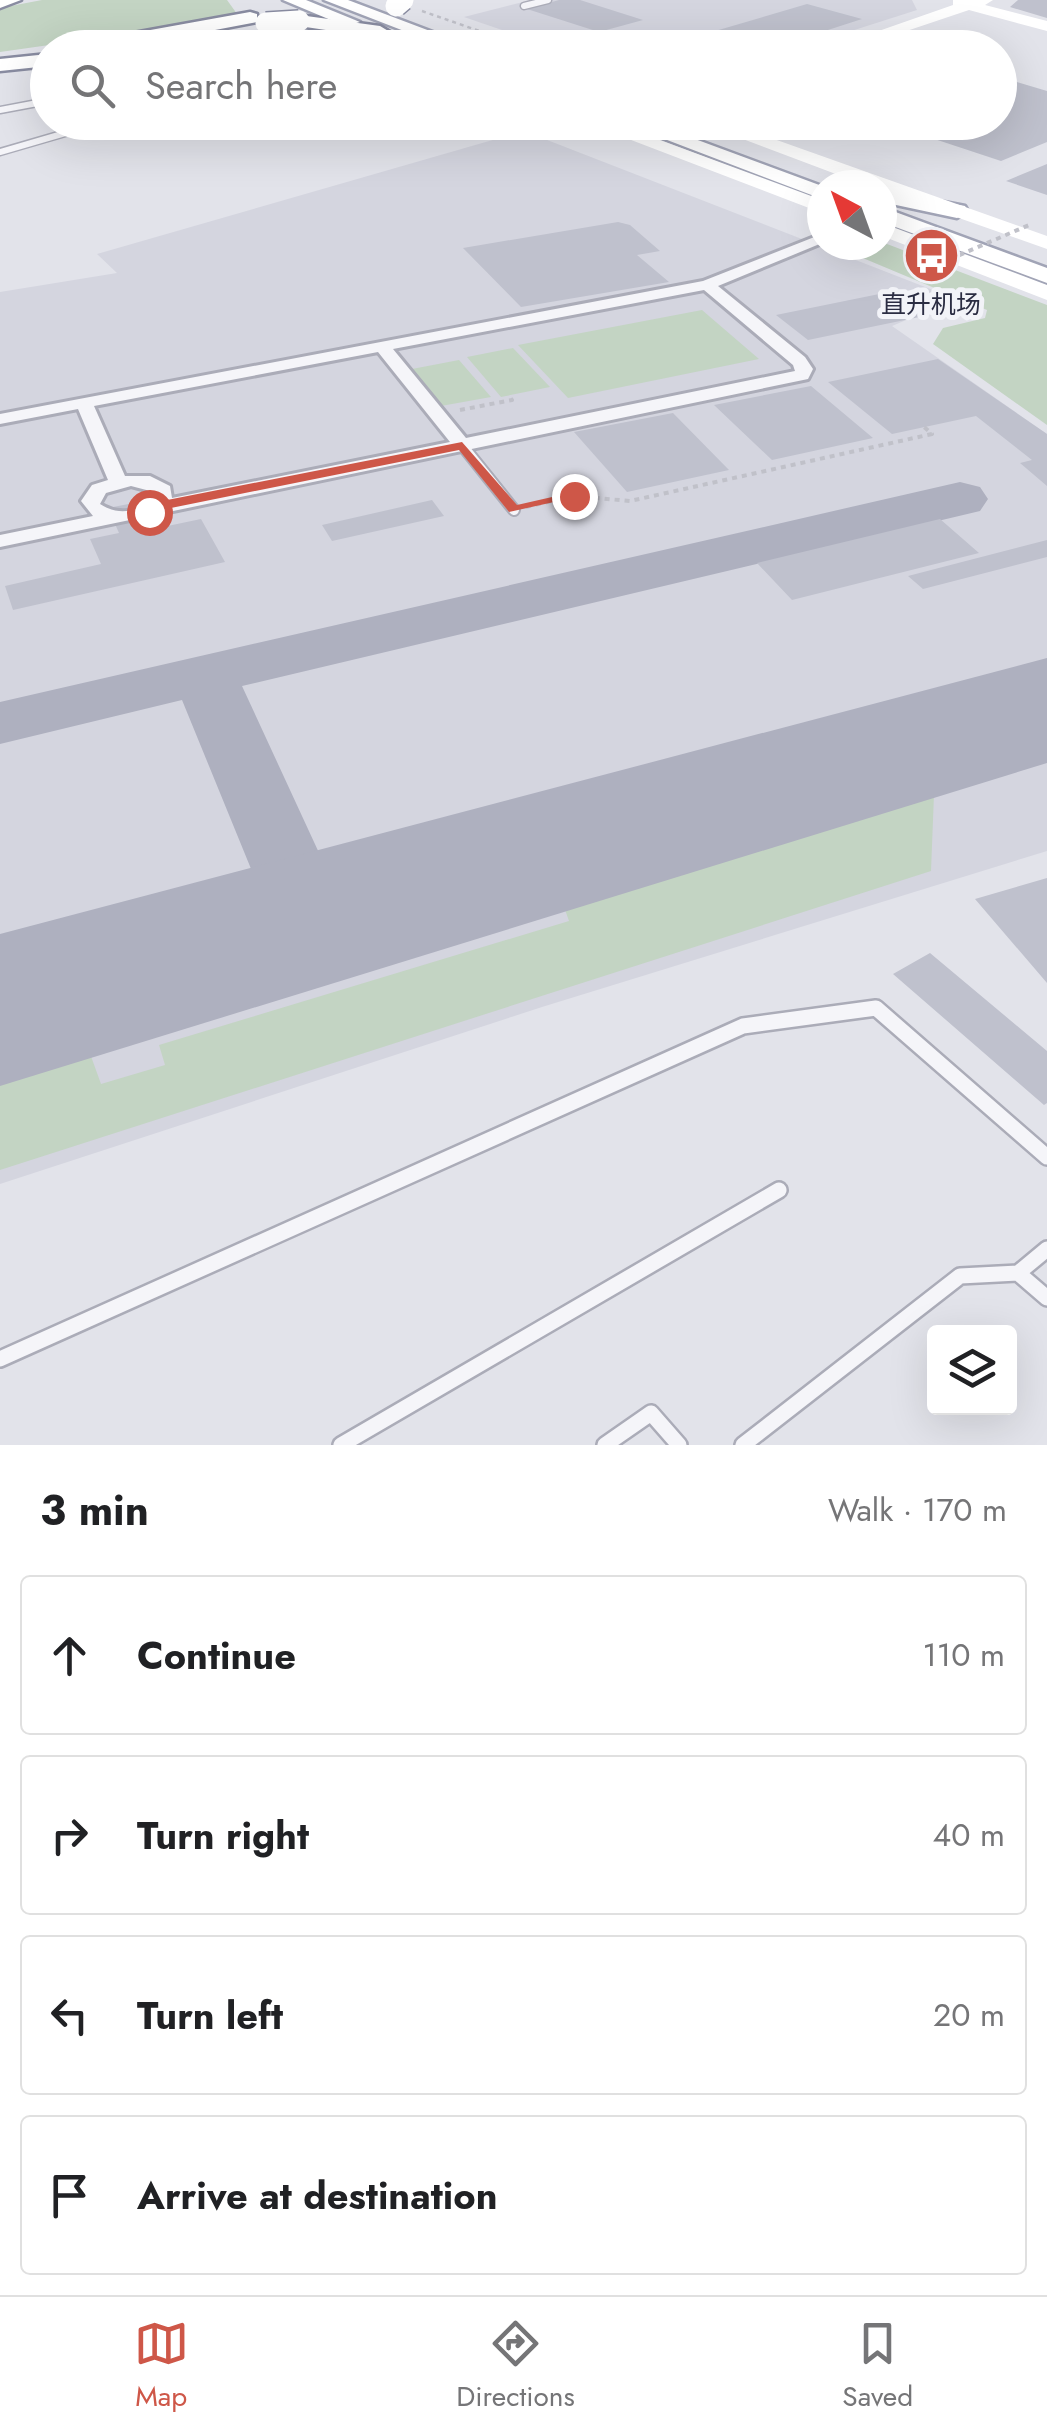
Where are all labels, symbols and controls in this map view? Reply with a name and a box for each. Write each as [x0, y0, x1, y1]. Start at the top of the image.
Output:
search box [30, 30, 1017, 140]
icon: search [65, 58, 120, 113]
text: Search here [145, 58, 337, 113]
north arrow [807, 170, 897, 260]
bus stop icon: 直升机场 [901, 225, 961, 285]
place label: 直升机场 [881, 286, 981, 322]
route end [552, 474, 598, 520]
route start [127, 490, 173, 536]
map controls [927, 1325, 1017, 1415]
button: layers [927, 1325, 1017, 1415]
text: 3 min [40, 1480, 149, 1541]
text: Walk · 170 m [828, 1487, 1007, 1533]
icon: ahead [42, 1628, 97, 1683]
text: Continue [137, 1628, 296, 1683]
text: 110 m [922, 1632, 1005, 1678]
icon: right [42, 1808, 97, 1863]
text: Turn right [137, 1808, 309, 1863]
text: 40 m [933, 1812, 1005, 1858]
icon: left [42, 1988, 97, 2043]
text: Turn left [137, 1988, 283, 2043]
text: 20 m [933, 1992, 1005, 2038]
icon: arrive [42, 2168, 97, 2223]
text: Arrive at destination [137, 2168, 498, 2223]
tab: Map [134, 2316, 189, 2417]
tab: Directions [456, 2316, 575, 2417]
tab: Saved [842, 2316, 913, 2417]

